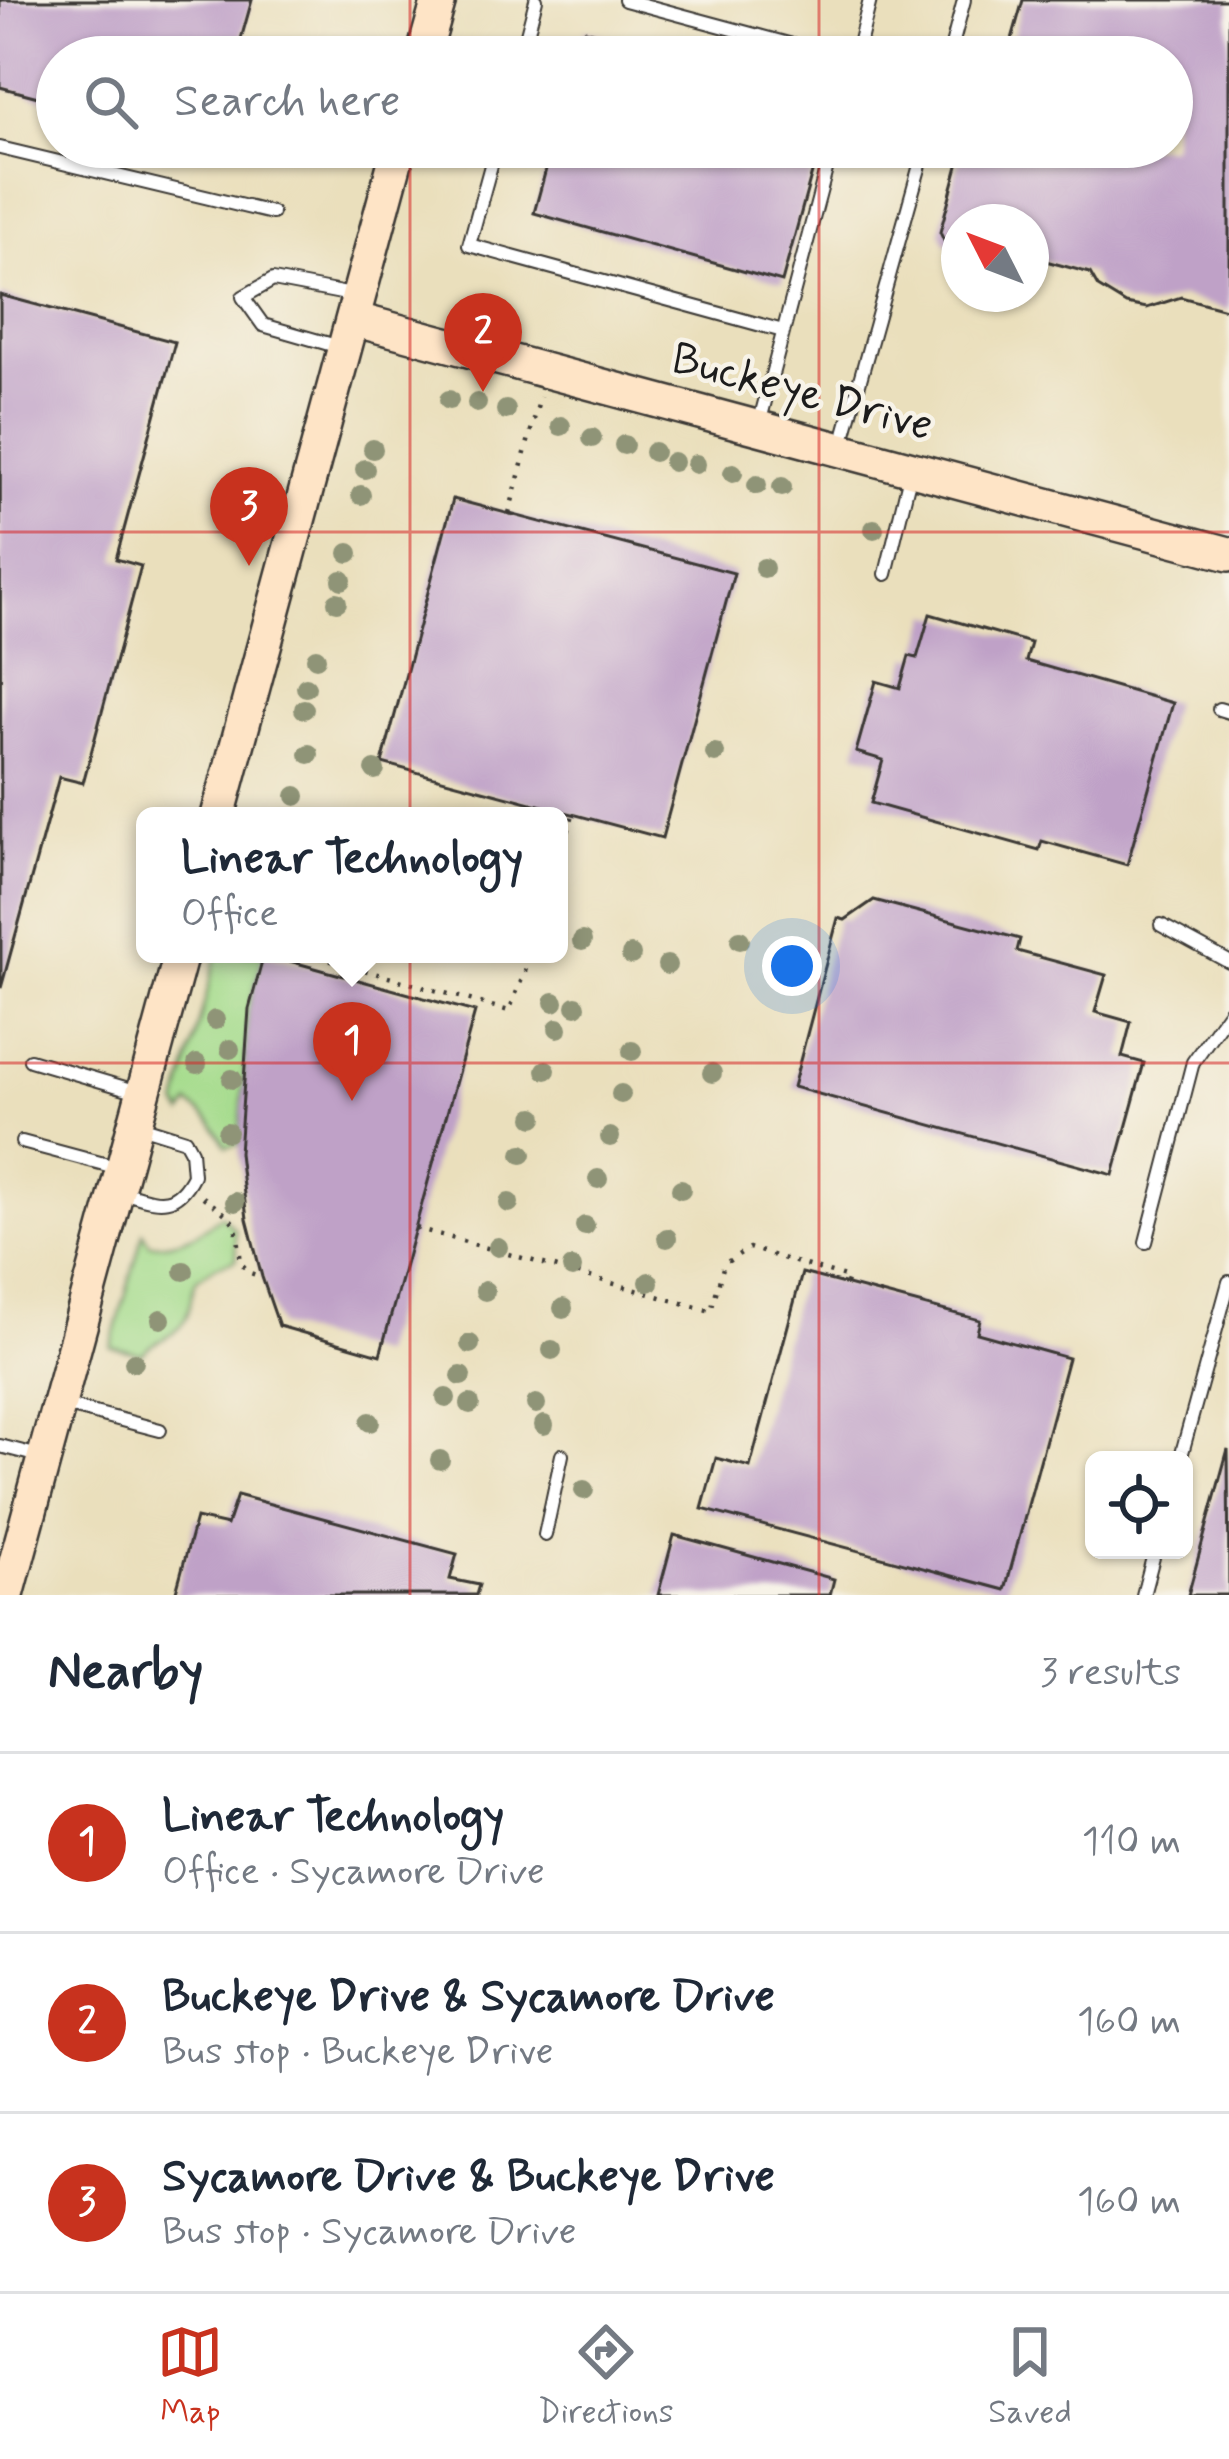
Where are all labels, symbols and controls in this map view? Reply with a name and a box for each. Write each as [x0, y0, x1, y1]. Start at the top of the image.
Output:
search box [36, 36, 1193, 168]
icon: search [78, 69, 144, 135]
text: Search here [174, 73, 401, 132]
north arrow [941, 204, 1049, 312]
pin: 2 [444, 293, 522, 392]
street label: Buckeye Drive [665, 330, 939, 456]
pin: 3 [210, 467, 288, 566]
popup [136, 807, 568, 963]
text: Linear Technology [181, 830, 523, 889]
text: Office [181, 889, 278, 940]
your location [762, 936, 822, 996]
pin: 1 [313, 1002, 391, 1101]
map controls [1085, 1451, 1193, 1559]
button: locate [1085, 1451, 1193, 1559]
text: Nearby [48, 1640, 203, 1706]
text: 3 results [1040, 1648, 1181, 1699]
text: Linear Technology [162, 1788, 504, 1847]
text: 1 [78, 1817, 96, 1868]
text: 110 m [1082, 1817, 1181, 1868]
text: Office · Sycamore Drive [162, 1847, 545, 1898]
text: Buckeye Drive & Sycamore Drive [162, 1968, 775, 2027]
text: 2 [77, 1997, 97, 2048]
text: 160 m [1077, 1997, 1181, 2048]
text: Bus stop · Buckeye Drive [162, 2027, 554, 2078]
text: Sycamore Drive & Buckeye Drive [162, 2148, 775, 2207]
text: 3 [78, 2177, 96, 2228]
text: 160 m [1077, 2177, 1181, 2228]
text: Bus stop · Sycamore Drive [162, 2207, 577, 2258]
tab: Map [157, 2319, 223, 2435]
tab: Directions [538, 2319, 674, 2435]
tab: Saved [988, 2319, 1072, 2435]

